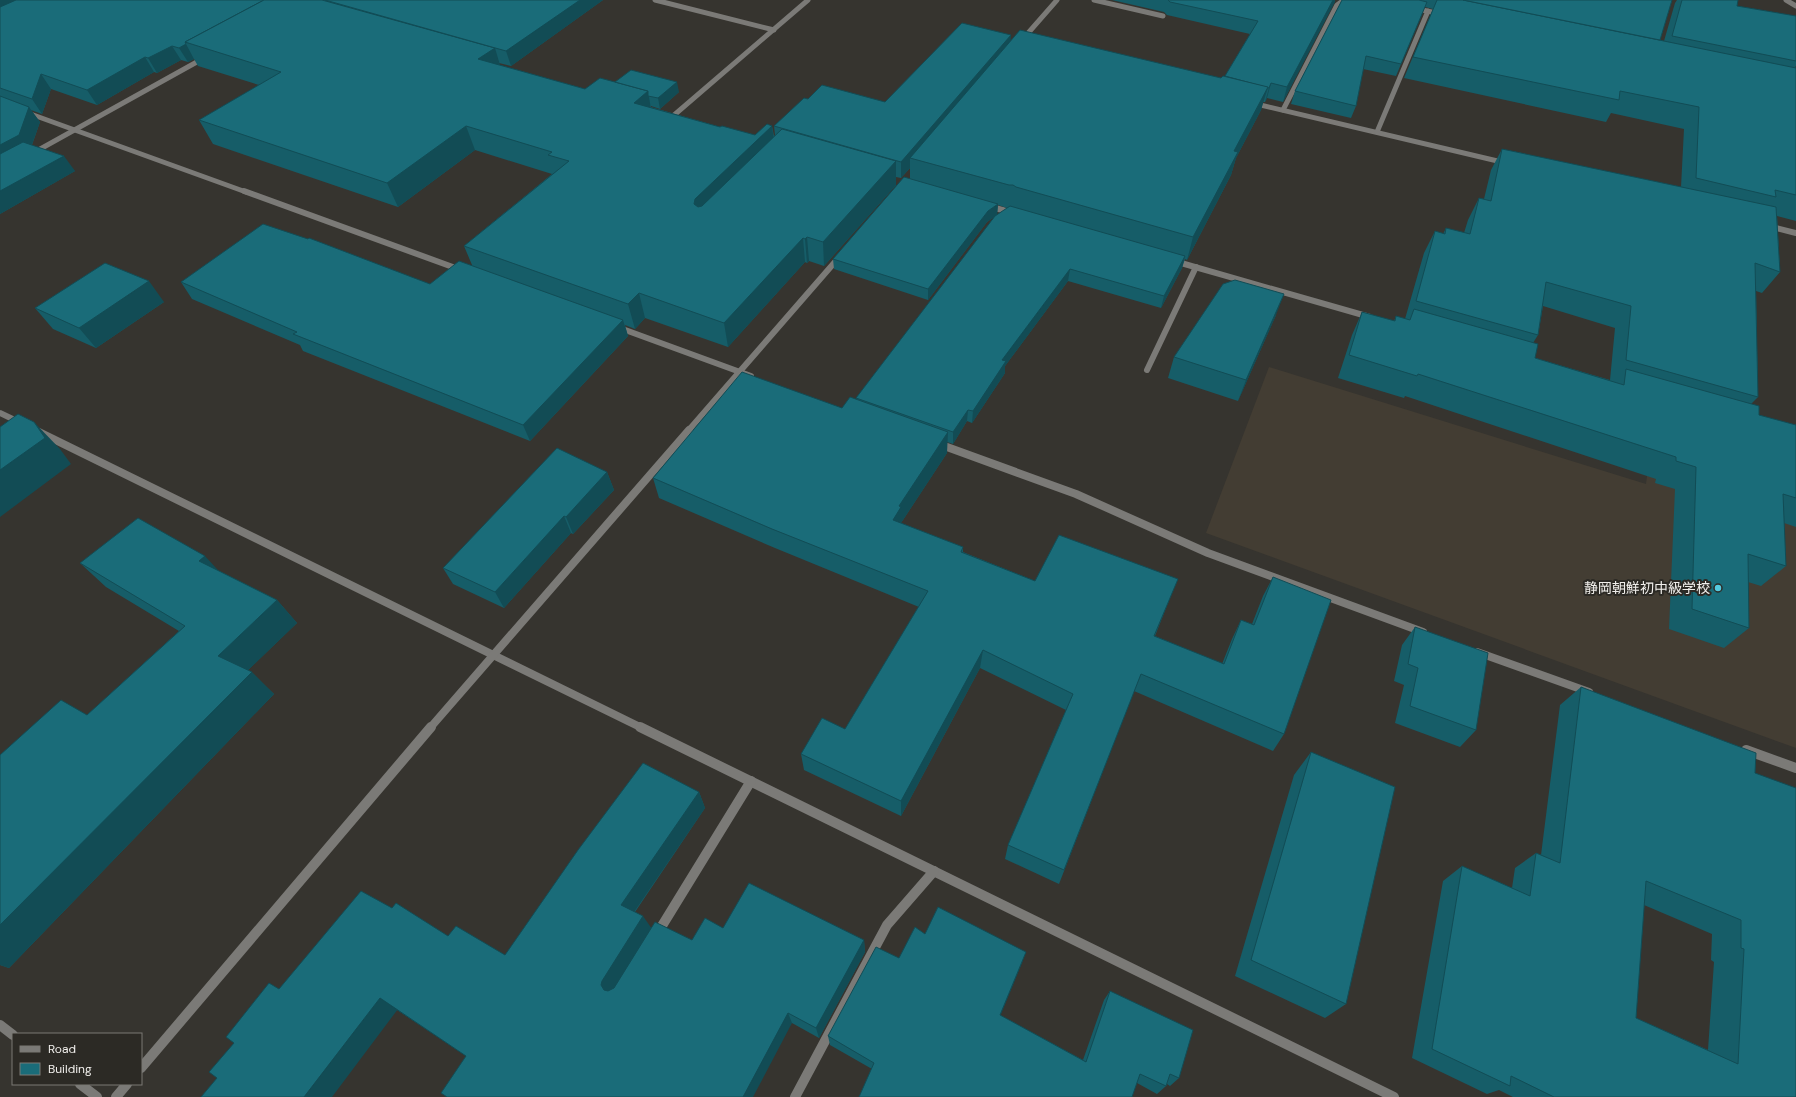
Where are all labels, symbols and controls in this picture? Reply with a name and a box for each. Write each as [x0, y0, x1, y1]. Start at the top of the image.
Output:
place label: 静岡朝鮮初中級学校 [1584, 579, 1710, 597]
marker: 静岡朝鮮初中級学校 [1713, 583, 1723, 593]
legend [12, 1033, 142, 1085]
text: Road [48, 1041, 76, 1057]
text: Building [48, 1061, 92, 1077]

